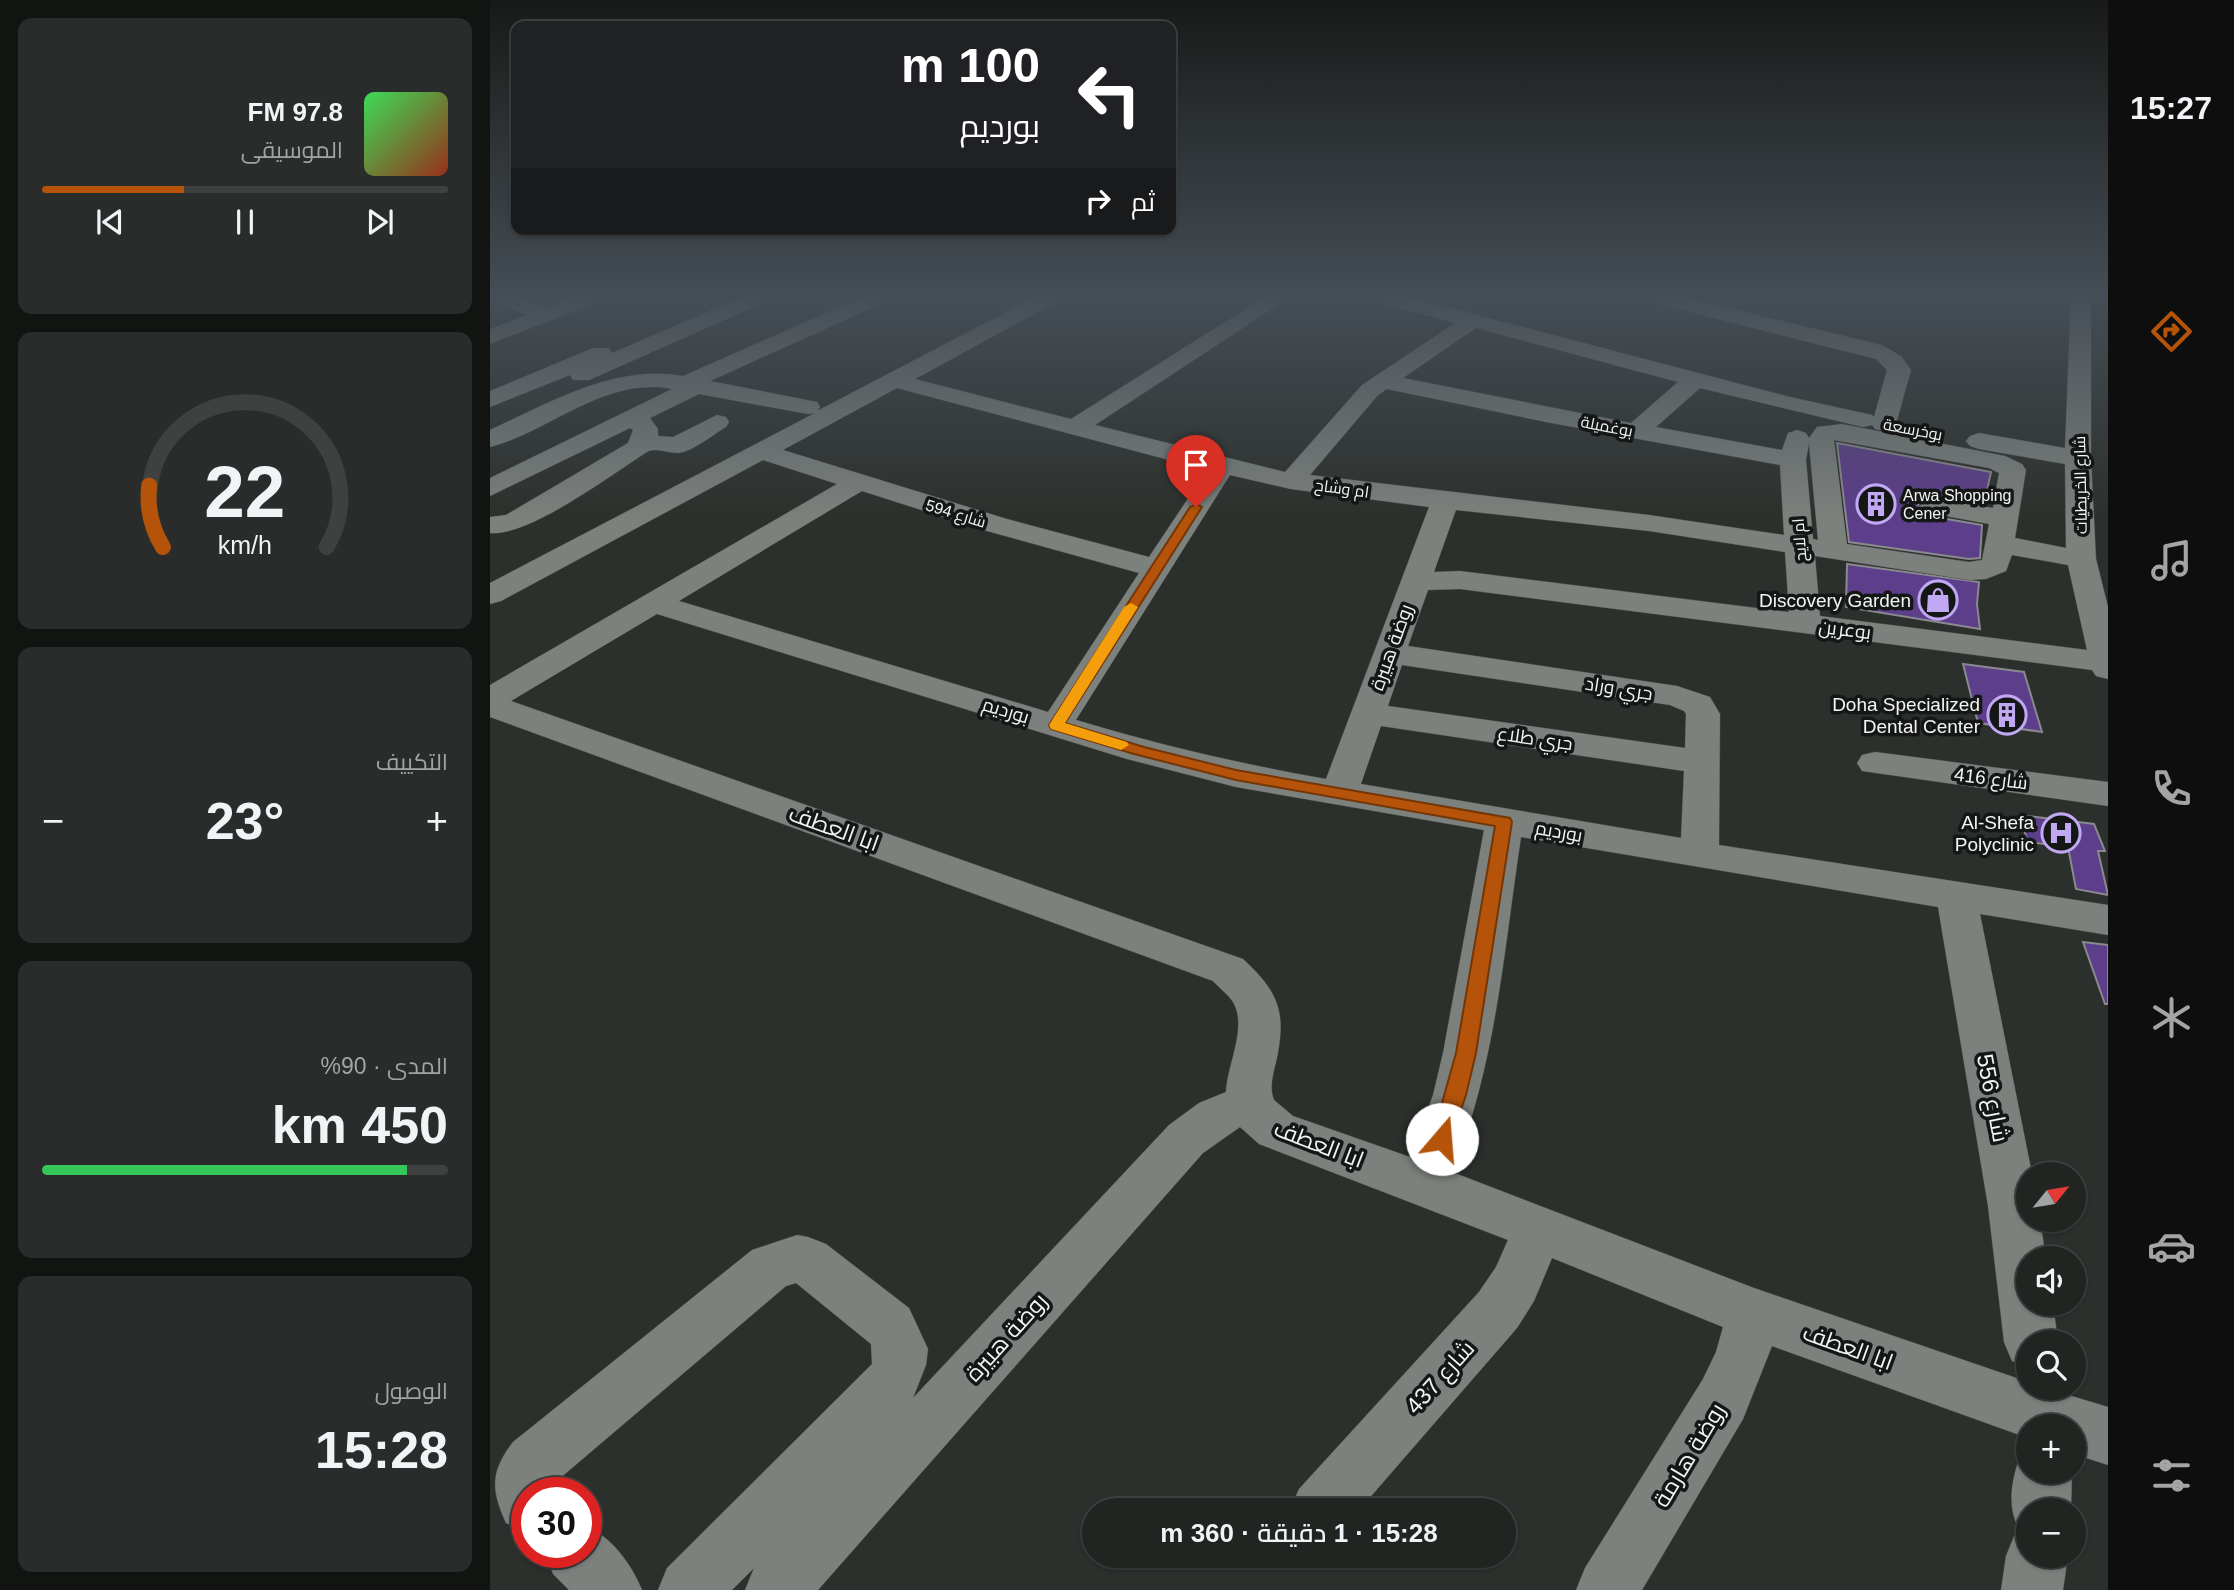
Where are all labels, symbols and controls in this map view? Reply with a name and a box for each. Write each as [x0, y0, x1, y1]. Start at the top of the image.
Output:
text: 100 m [901, 38, 1040, 92]
icon: left [1064, 49, 1155, 140]
text: 15:27 [2130, 90, 2212, 126]
text: 97.8 FM [248, 97, 343, 127]
text: بورديم [959, 108, 1040, 144]
text: الموسيقى [241, 137, 343, 163]
icon: right [1079, 182, 1117, 220]
text: ثم [1131, 187, 1155, 217]
icon: previous [91, 203, 129, 241]
icon: pause [226, 203, 264, 241]
icon: next [361, 203, 399, 241]
icon: directions [2147, 307, 2196, 356]
street label: بوغميلة [1579, 413, 1634, 441]
street label: بوخرسعة [1882, 415, 1944, 445]
pin [1166, 435, 1226, 507]
street label: شارع الخريطيات [2071, 436, 2093, 534]
icon: arrive [1177, 446, 1215, 484]
text: 22 [205, 451, 285, 532]
street label: ام وشاح [1313, 476, 1370, 504]
building icon: Arwa Shopping Cener [1855, 483, 1897, 525]
place label: Arwa Shopping Cener [1903, 487, 2012, 522]
street label: شارع 594 [923, 496, 988, 534]
street label: ام لايح [1790, 518, 1812, 562]
text: km/h [218, 530, 272, 558]
icon: music [2147, 536, 2196, 585]
shop icon: Discovery Garden [1917, 579, 1959, 621]
place label: Discovery Garden [1759, 590, 1911, 611]
street label: روضة هبيرة [1366, 601, 1418, 694]
street label: بوعرين [1817, 616, 1872, 644]
street label: جري وراد [1583, 673, 1654, 708]
street label: بورديم [979, 693, 1032, 730]
place label: Doha Specialized Dental Center [1832, 694, 1981, 737]
building icon: Doha Specialized Dental Center [1986, 694, 2028, 736]
street label: جري طلاع [1495, 723, 1574, 758]
text: التكييف [376, 749, 448, 775]
street label: شارع 416 [1953, 764, 2029, 796]
icon: phone [2147, 764, 2196, 813]
text: 23° [206, 792, 284, 850]
text: − [42, 800, 64, 842]
text: + [426, 800, 448, 842]
street label: ابا العطف [785, 800, 883, 856]
place label: Al-Shefa Polyclinic [1955, 812, 2034, 855]
hospital icon: Al-Shefa Polyclinic [2040, 812, 2082, 854]
street label: بورديم [1533, 817, 1584, 849]
icon: climate [2147, 993, 2196, 1042]
street label: شارع 556 [1969, 1052, 2014, 1145]
text: المدى · 90% [321, 1053, 448, 1079]
text: 450 km [272, 1096, 448, 1154]
position arrow [1405, 1102, 1479, 1176]
street label: ابا العطف [1270, 1115, 1368, 1173]
north arrow [2016, 1162, 2086, 1232]
map controls [2016, 1162, 2086, 1568]
icon: car [2147, 1222, 2196, 1271]
button: sound [2016, 1246, 2086, 1316]
street label: روضة هبيرة [960, 1288, 1052, 1386]
street label: ابا العطف [1799, 1319, 1897, 1375]
button: search [2016, 1330, 2086, 1400]
street label: شارع 437 [1400, 1335, 1482, 1421]
text: الوصول [375, 1378, 448, 1404]
street label: روضة هارمة [1648, 1398, 1730, 1512]
button: + [2016, 1414, 2086, 1484]
text: 15:28 [315, 1421, 448, 1479]
icon: filters [2147, 1451, 2196, 1500]
speed limit sign: 30 [511, 1477, 602, 1568]
button: − [2016, 1498, 2086, 1568]
text: 15:28 · 1 دقيقة · 360 m [1160, 1518, 1438, 1548]

